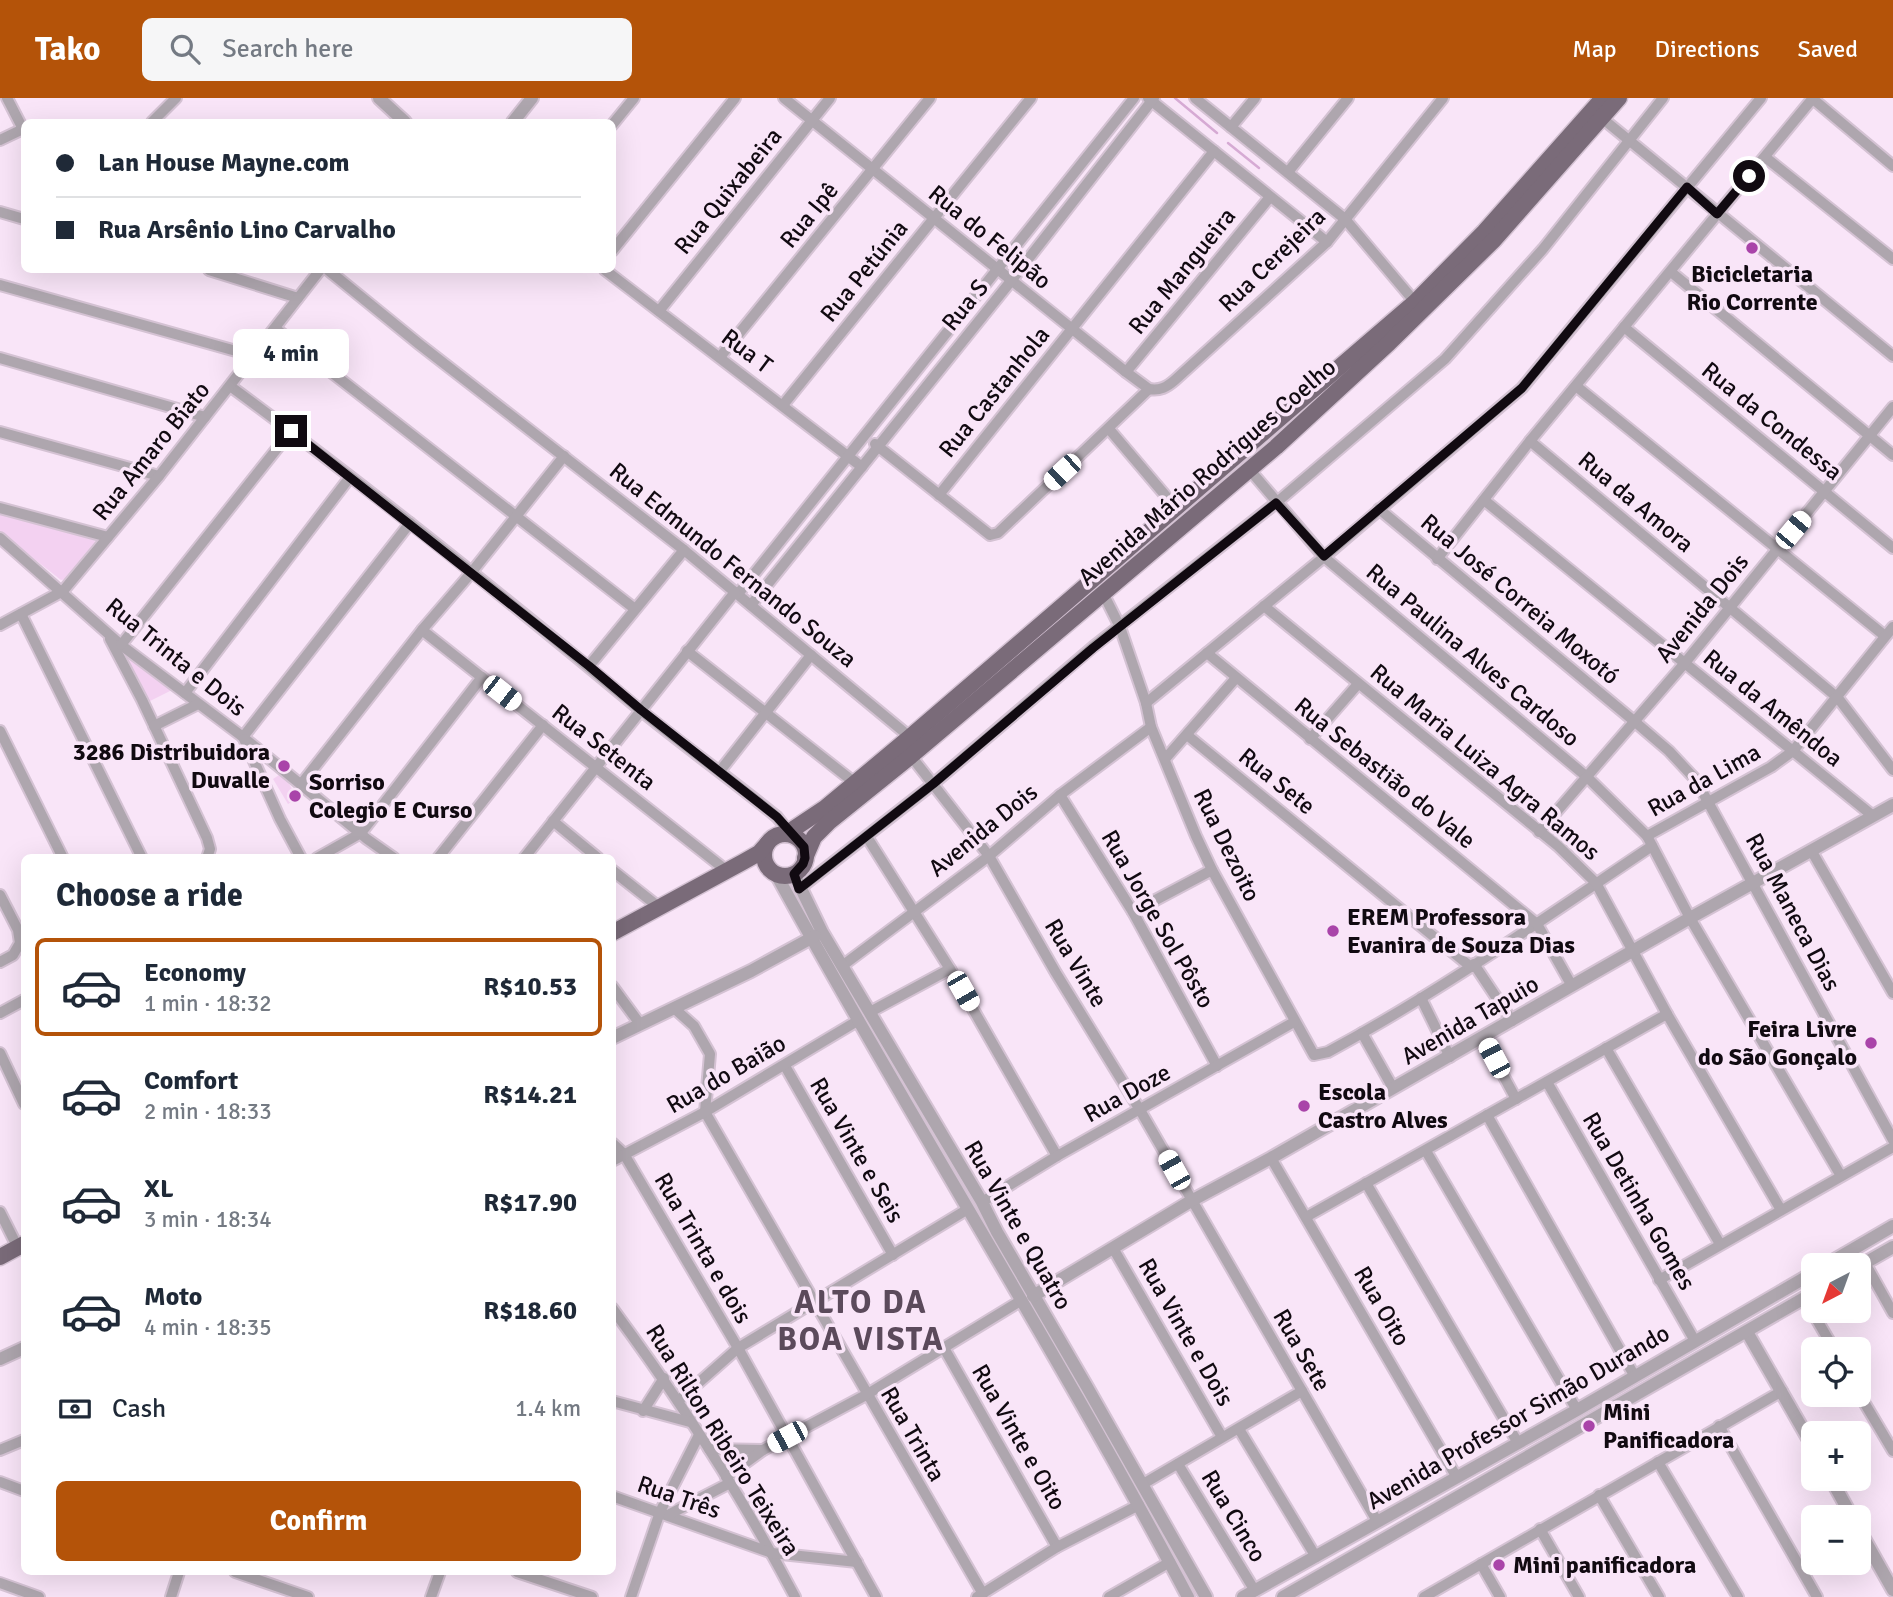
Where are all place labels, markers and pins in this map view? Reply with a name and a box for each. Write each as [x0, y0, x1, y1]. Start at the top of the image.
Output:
marker: Bicicletaria Rio Corrente [1744, 240, 1760, 256]
place label: Bicicletaria Rio Corrente [1686, 259, 1818, 317]
place label: 3286 Distribuidora Duvalle [73, 737, 270, 795]
marker: 3286 Distribuidora Duvalle [276, 758, 292, 774]
place label: Sorriso Colegio E Curso [309, 767, 472, 825]
marker: Sorriso Colegio E Curso [287, 788, 303, 804]
place label: EREM Professora Evanira de Souza Dias [1347, 902, 1575, 960]
marker: EREM Professora Evanira de Souza Dias [1325, 923, 1341, 939]
place label: Feira Livre do São Gonçalo [1698, 1014, 1857, 1072]
marker: Feira Livre do São Gonçalo [1863, 1035, 1879, 1051]
place label: Escola Castro Alves [1318, 1077, 1448, 1135]
marker: Escola Castro Alves [1296, 1098, 1312, 1114]
place label: Mini Panificadora [1603, 1397, 1734, 1455]
marker: Mini Panificadora [1581, 1418, 1597, 1434]
place label: Mini panificadora [1513, 1550, 1696, 1580]
marker: Mini panificadora [1491, 1557, 1507, 1573]

